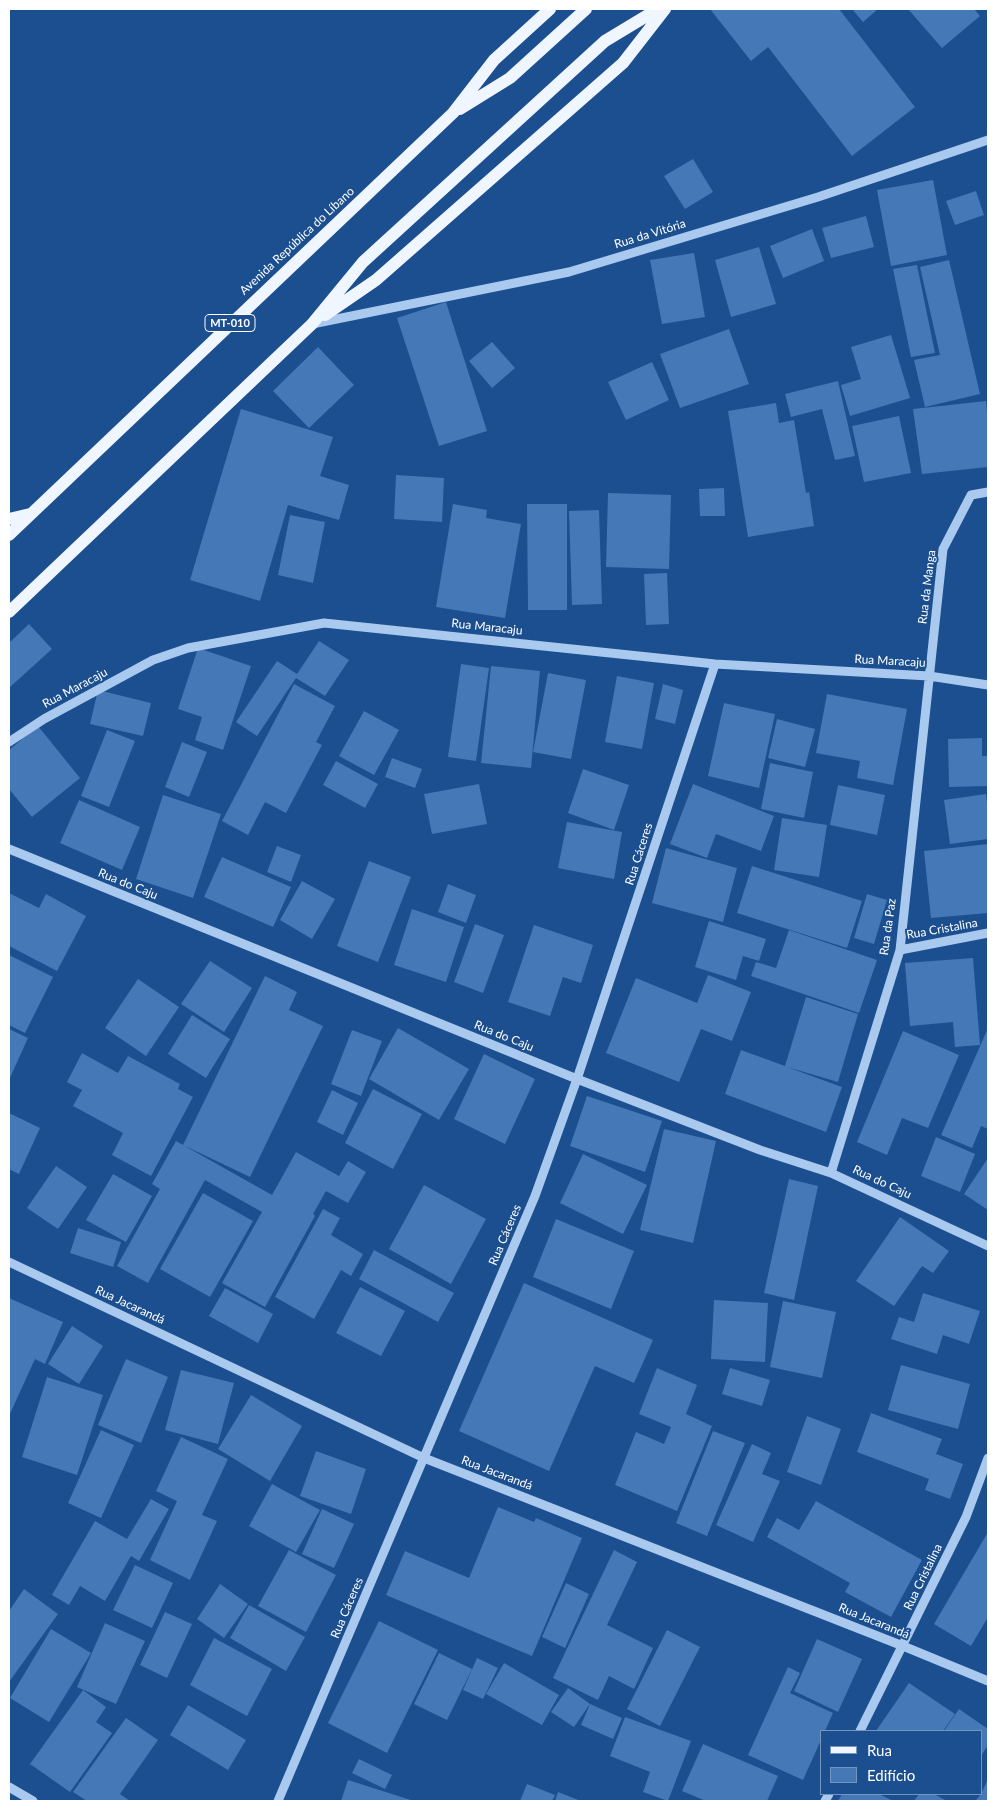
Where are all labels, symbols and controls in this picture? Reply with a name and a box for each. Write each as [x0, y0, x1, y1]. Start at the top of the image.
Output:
street label: Avenida República do Líbano [237, 184, 357, 298]
street label: Rua da Vitória [612, 216, 688, 252]
road number: MT-010 [205, 314, 255, 332]
street label: Rua da Manga [915, 549, 939, 625]
street label: Rua Maracaju [451, 616, 523, 638]
street label: Rua Maracaju [854, 652, 926, 670]
street label: Rua Maracaju [40, 665, 110, 711]
street label: Rua Cáceres [622, 821, 656, 887]
street label: Rua do Caju [96, 865, 160, 903]
street label: Rua da Paz [877, 898, 899, 956]
street label: Rua Cristalina [905, 916, 979, 942]
street label: Rua do Caju [472, 1017, 536, 1055]
street label: Rua do Caju [850, 1162, 914, 1202]
street label: Rua Cáceres [486, 1202, 524, 1268]
street label: Rua Jacarandá [93, 1283, 167, 1327]
street label: Rua Jacarandá [459, 1453, 535, 1493]
street label: Rua Cristalina [901, 1541, 945, 1613]
street label: Rua Cáceres [328, 1575, 366, 1641]
street label: Rua Jacarandá [836, 1600, 912, 1642]
legend [820, 1730, 982, 1795]
text: Rua [867, 1741, 892, 1759]
text: Edifício [867, 1766, 915, 1784]

